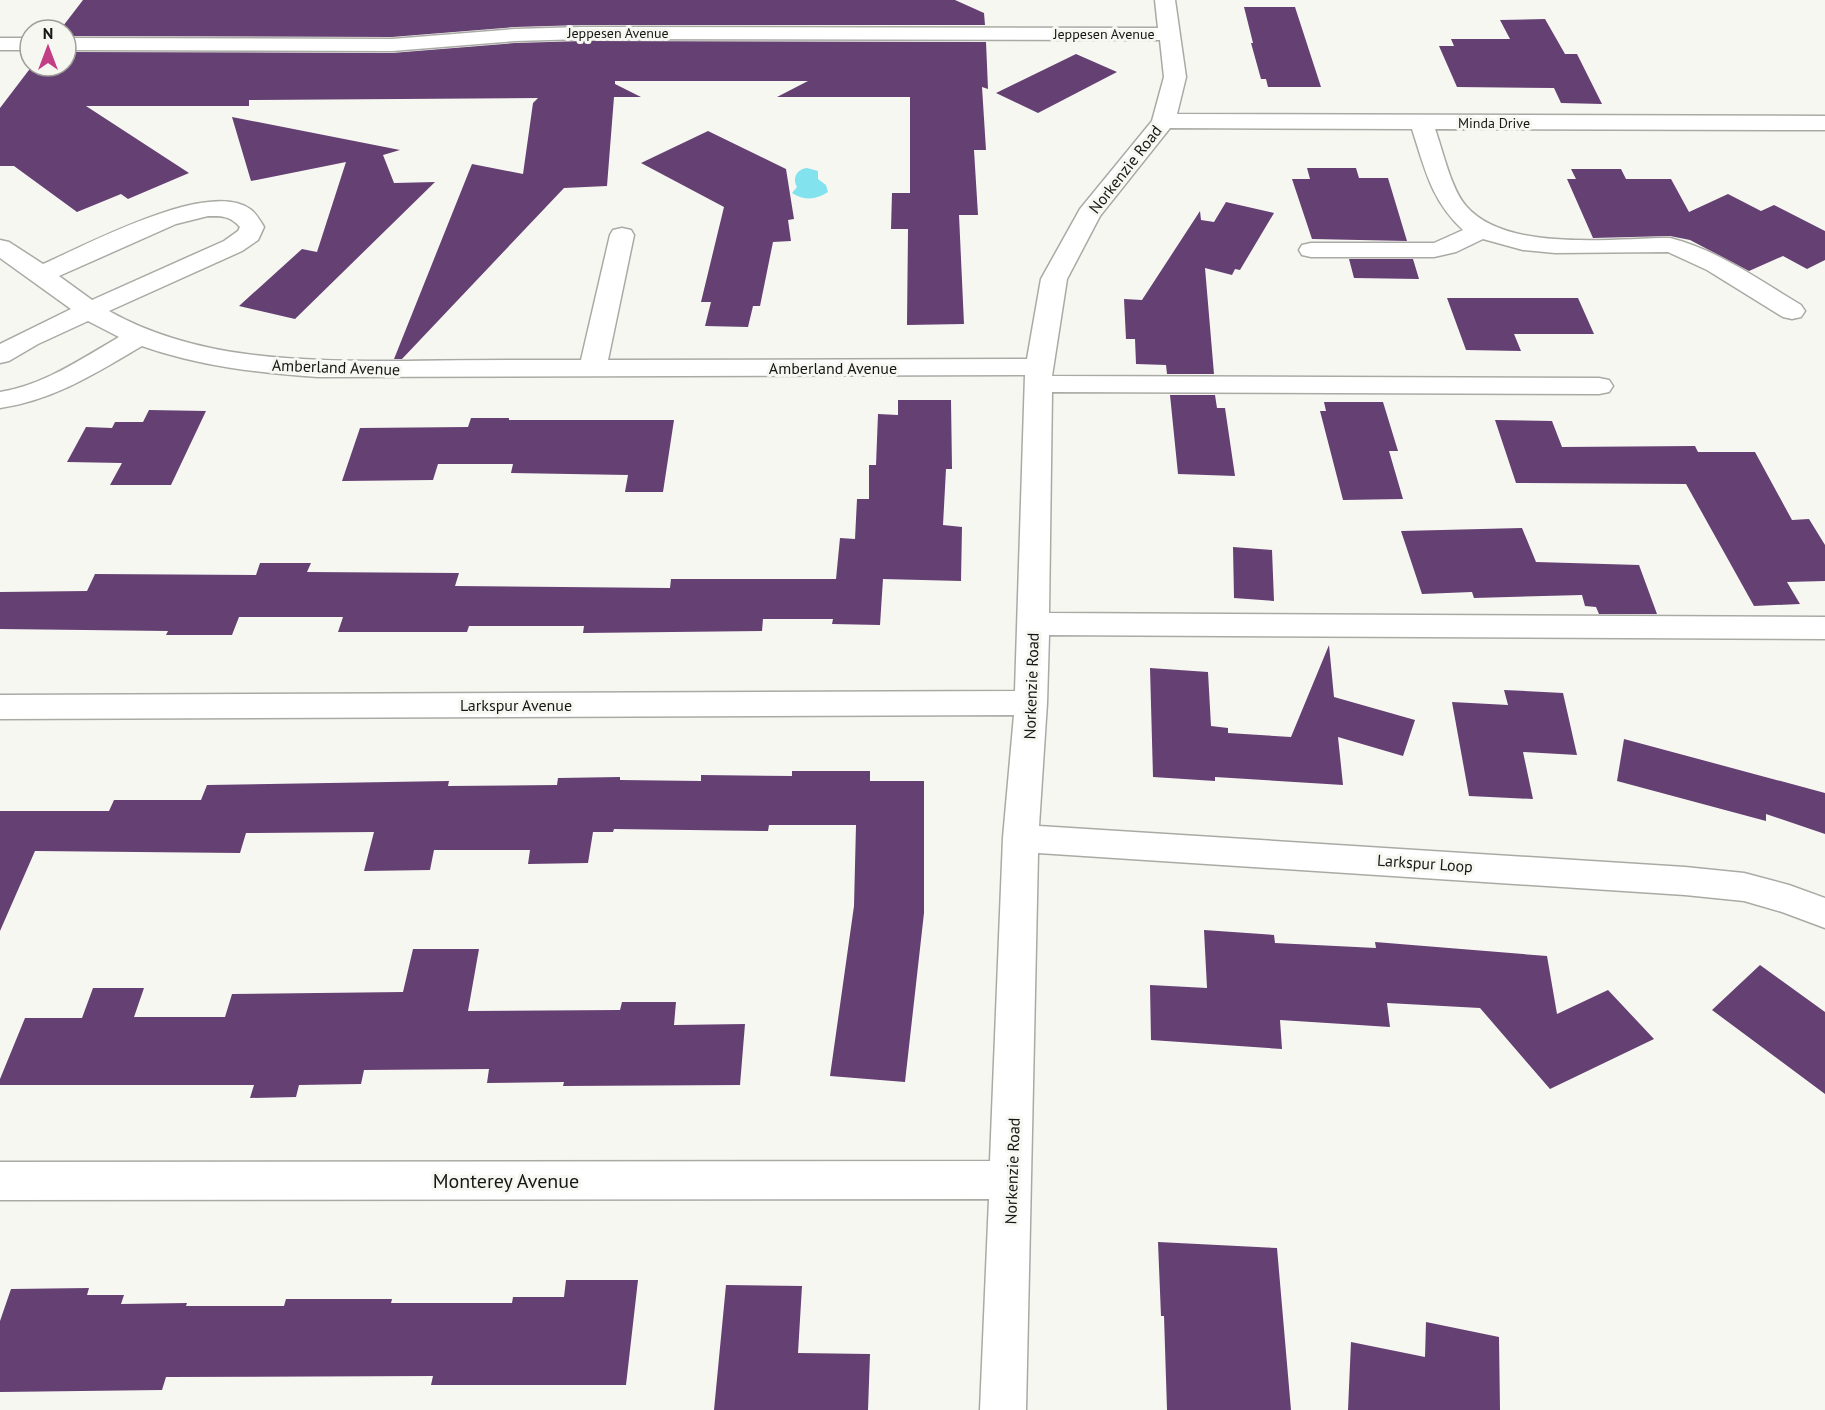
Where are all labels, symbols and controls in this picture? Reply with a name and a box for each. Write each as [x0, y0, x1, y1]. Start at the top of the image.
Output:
north arrow [18, 18, 78, 78]
text: N [43, 23, 53, 43]
street label: Jeppesen Avenue [566, 24, 669, 42]
street label: Jeppesen Avenue [1052, 25, 1155, 43]
street label: Minda Drive [1458, 114, 1530, 132]
street label: Norkenzie Road [1084, 121, 1166, 217]
street label: Amberland Avenue [272, 355, 400, 379]
street label: Amberland Avenue [769, 358, 897, 378]
street label: Norkenzie Road [1019, 632, 1043, 740]
street label: Larkspur Avenue [460, 695, 572, 715]
street label: Larkspur Loop [1376, 850, 1474, 876]
street label: Norkenzie Road [1000, 1117, 1024, 1225]
street label: Monterey Avenue [433, 1168, 579, 1194]

